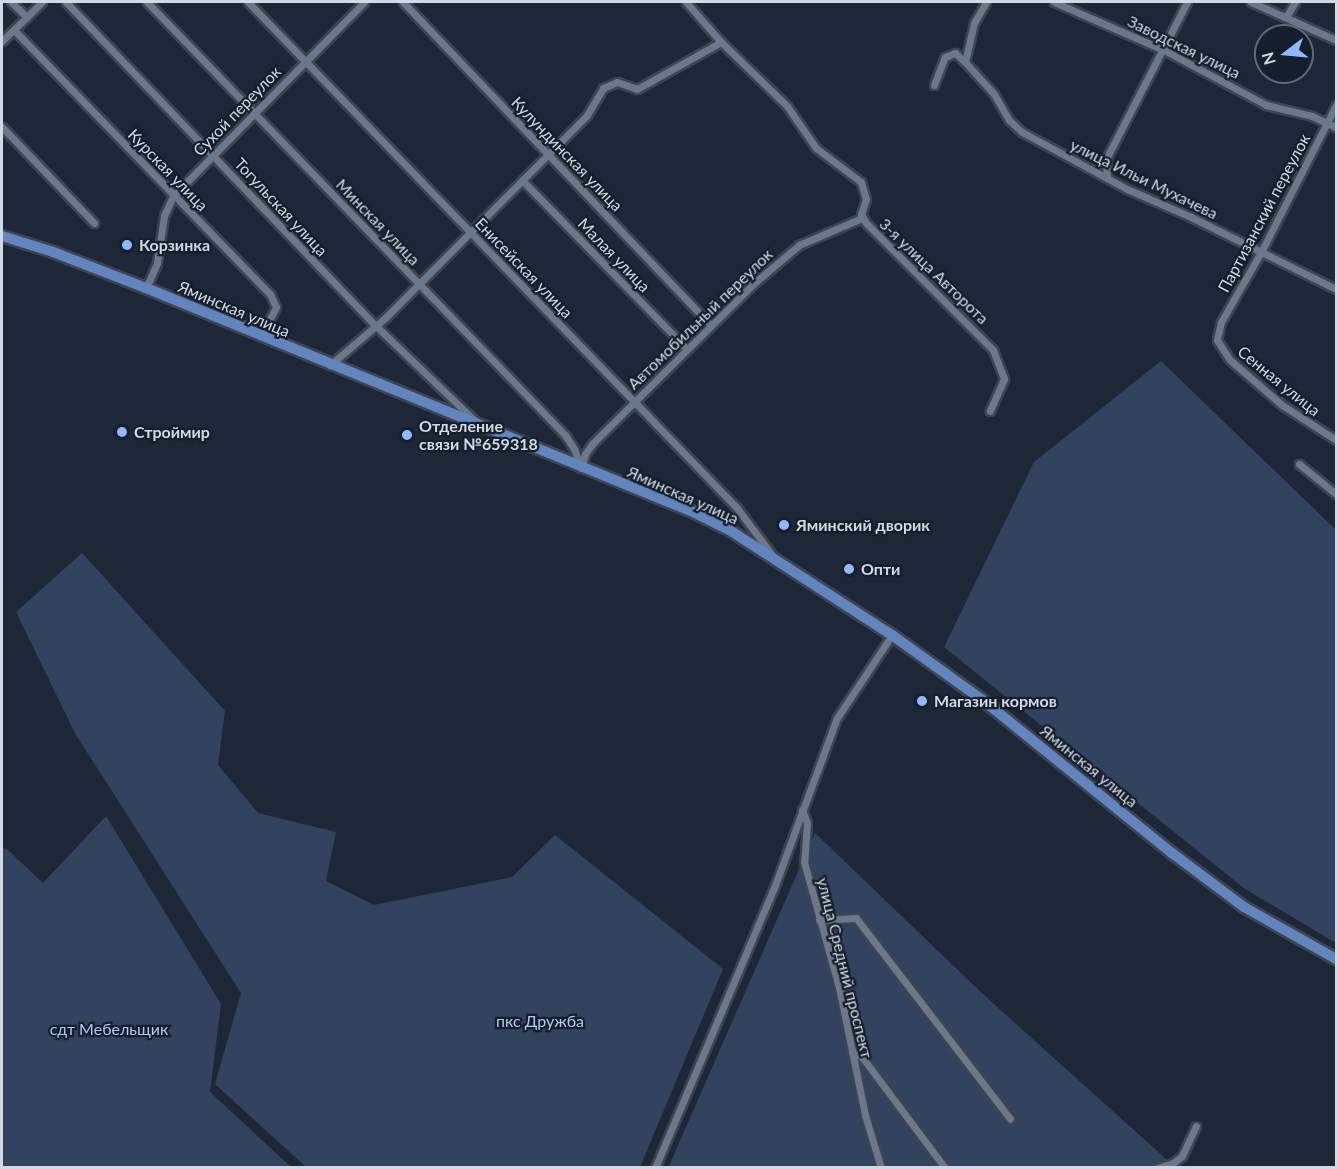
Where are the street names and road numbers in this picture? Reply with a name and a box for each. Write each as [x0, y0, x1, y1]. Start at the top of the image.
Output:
street label: Заводская улица [1124, 11, 1244, 83]
street label: Сухой переулок [189, 62, 285, 160]
street label: Кулундинская улица [507, 93, 627, 215]
street label: Курская улица [124, 125, 212, 215]
street label: Партизанский переулок [1214, 130, 1314, 296]
street label: улица Ильи Мухачева [1067, 135, 1221, 223]
street label: Тогульская улица [231, 154, 331, 260]
street label: Минская улица [332, 175, 424, 269]
street label: Енисейская улица [471, 214, 577, 322]
street label: Малая улица [574, 214, 654, 296]
street label: 3-я улица Авторота [876, 214, 992, 328]
street label: Автомобильный переулок [624, 245, 776, 393]
street label: Яминская улица [175, 277, 293, 341]
street label: Сенная улица [1234, 342, 1324, 420]
street label: Яминская улица [624, 462, 742, 528]
street label: Яминская улица [1036, 721, 1142, 811]
street label: улица Средний проспект [813, 876, 877, 1060]

